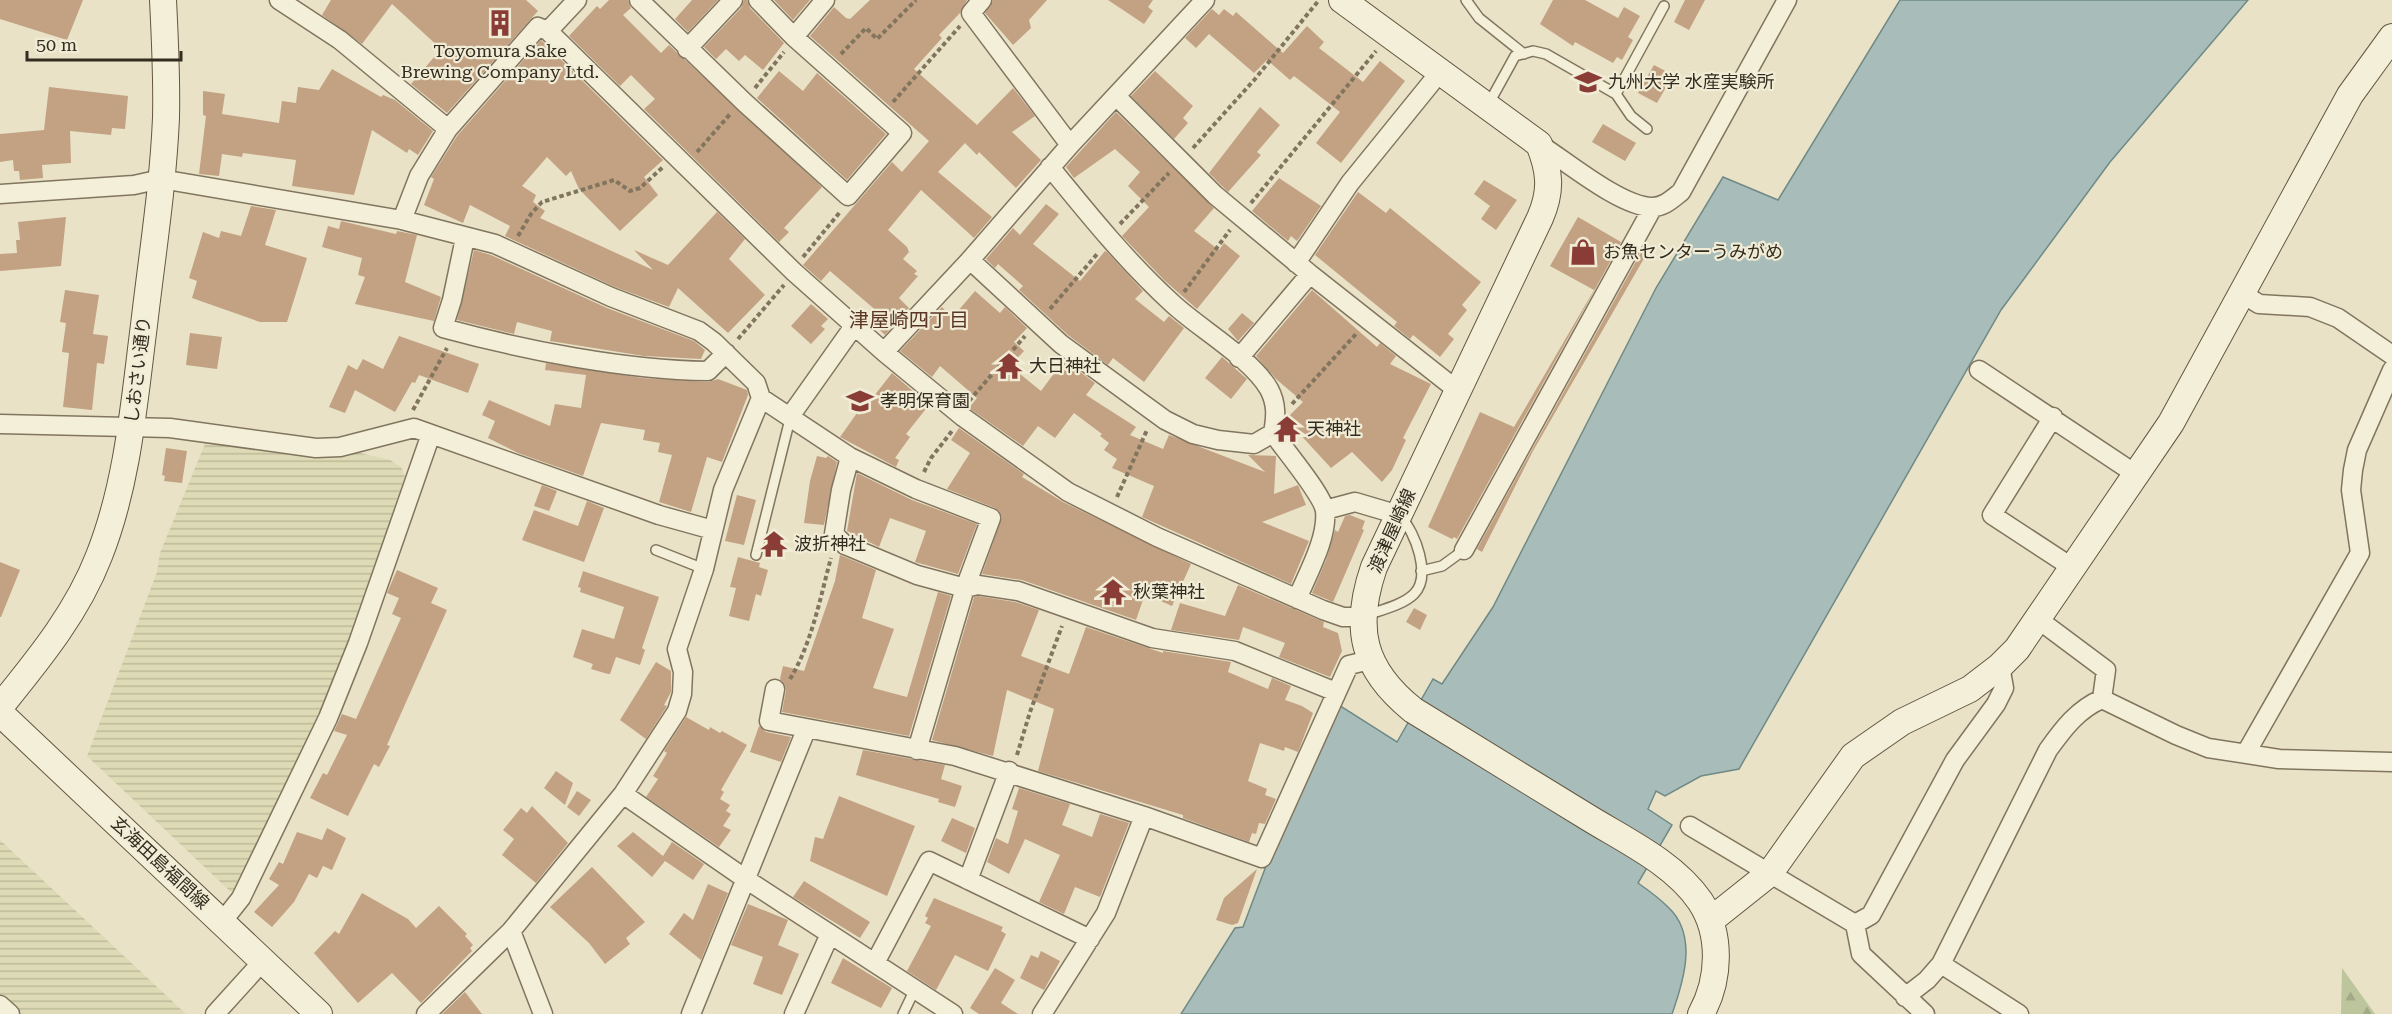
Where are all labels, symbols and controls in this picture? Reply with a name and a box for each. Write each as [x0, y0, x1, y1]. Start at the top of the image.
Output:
building icon: Toyomura Sake Brewing Company Ltd. [485, 8, 515, 38]
scale bar [27, 24, 182, 62]
text: 50 m [36, 34, 77, 55]
place label: Toyomura Sake Brewing Company Ltd. [401, 40, 599, 82]
school or university icon: 九州大学 水産実験所 [1573, 67, 1603, 97]
place label: 九州大学 水産実験所 [1608, 71, 1775, 92]
shop icon: お魚センターうみがめ [1568, 237, 1598, 267]
place label: お魚センターうみがめ [1603, 241, 1783, 262]
district label: 津屋崎四丁目 [849, 308, 969, 332]
street label: しおさい通り [121, 315, 155, 425]
temple icon: 大日神社 [994, 351, 1024, 381]
place label: 大日神社 [1029, 355, 1101, 376]
school or university icon: 孝明保育園 [845, 386, 875, 416]
place label: 孝明保育園 [880, 390, 970, 411]
temple icon: 天神社 [1272, 414, 1302, 444]
place label: 天神社 [1307, 418, 1361, 439]
street label: 渡津屋崎線 [1364, 485, 1419, 576]
temple icon: 波折神社 [759, 529, 789, 559]
place label: 波折神社 [794, 533, 866, 554]
temple icon: 秋葉神社 [1098, 577, 1128, 607]
place label: 秋葉神社 [1133, 581, 1205, 602]
street label: 玄海田島福間線 [107, 812, 214, 913]

